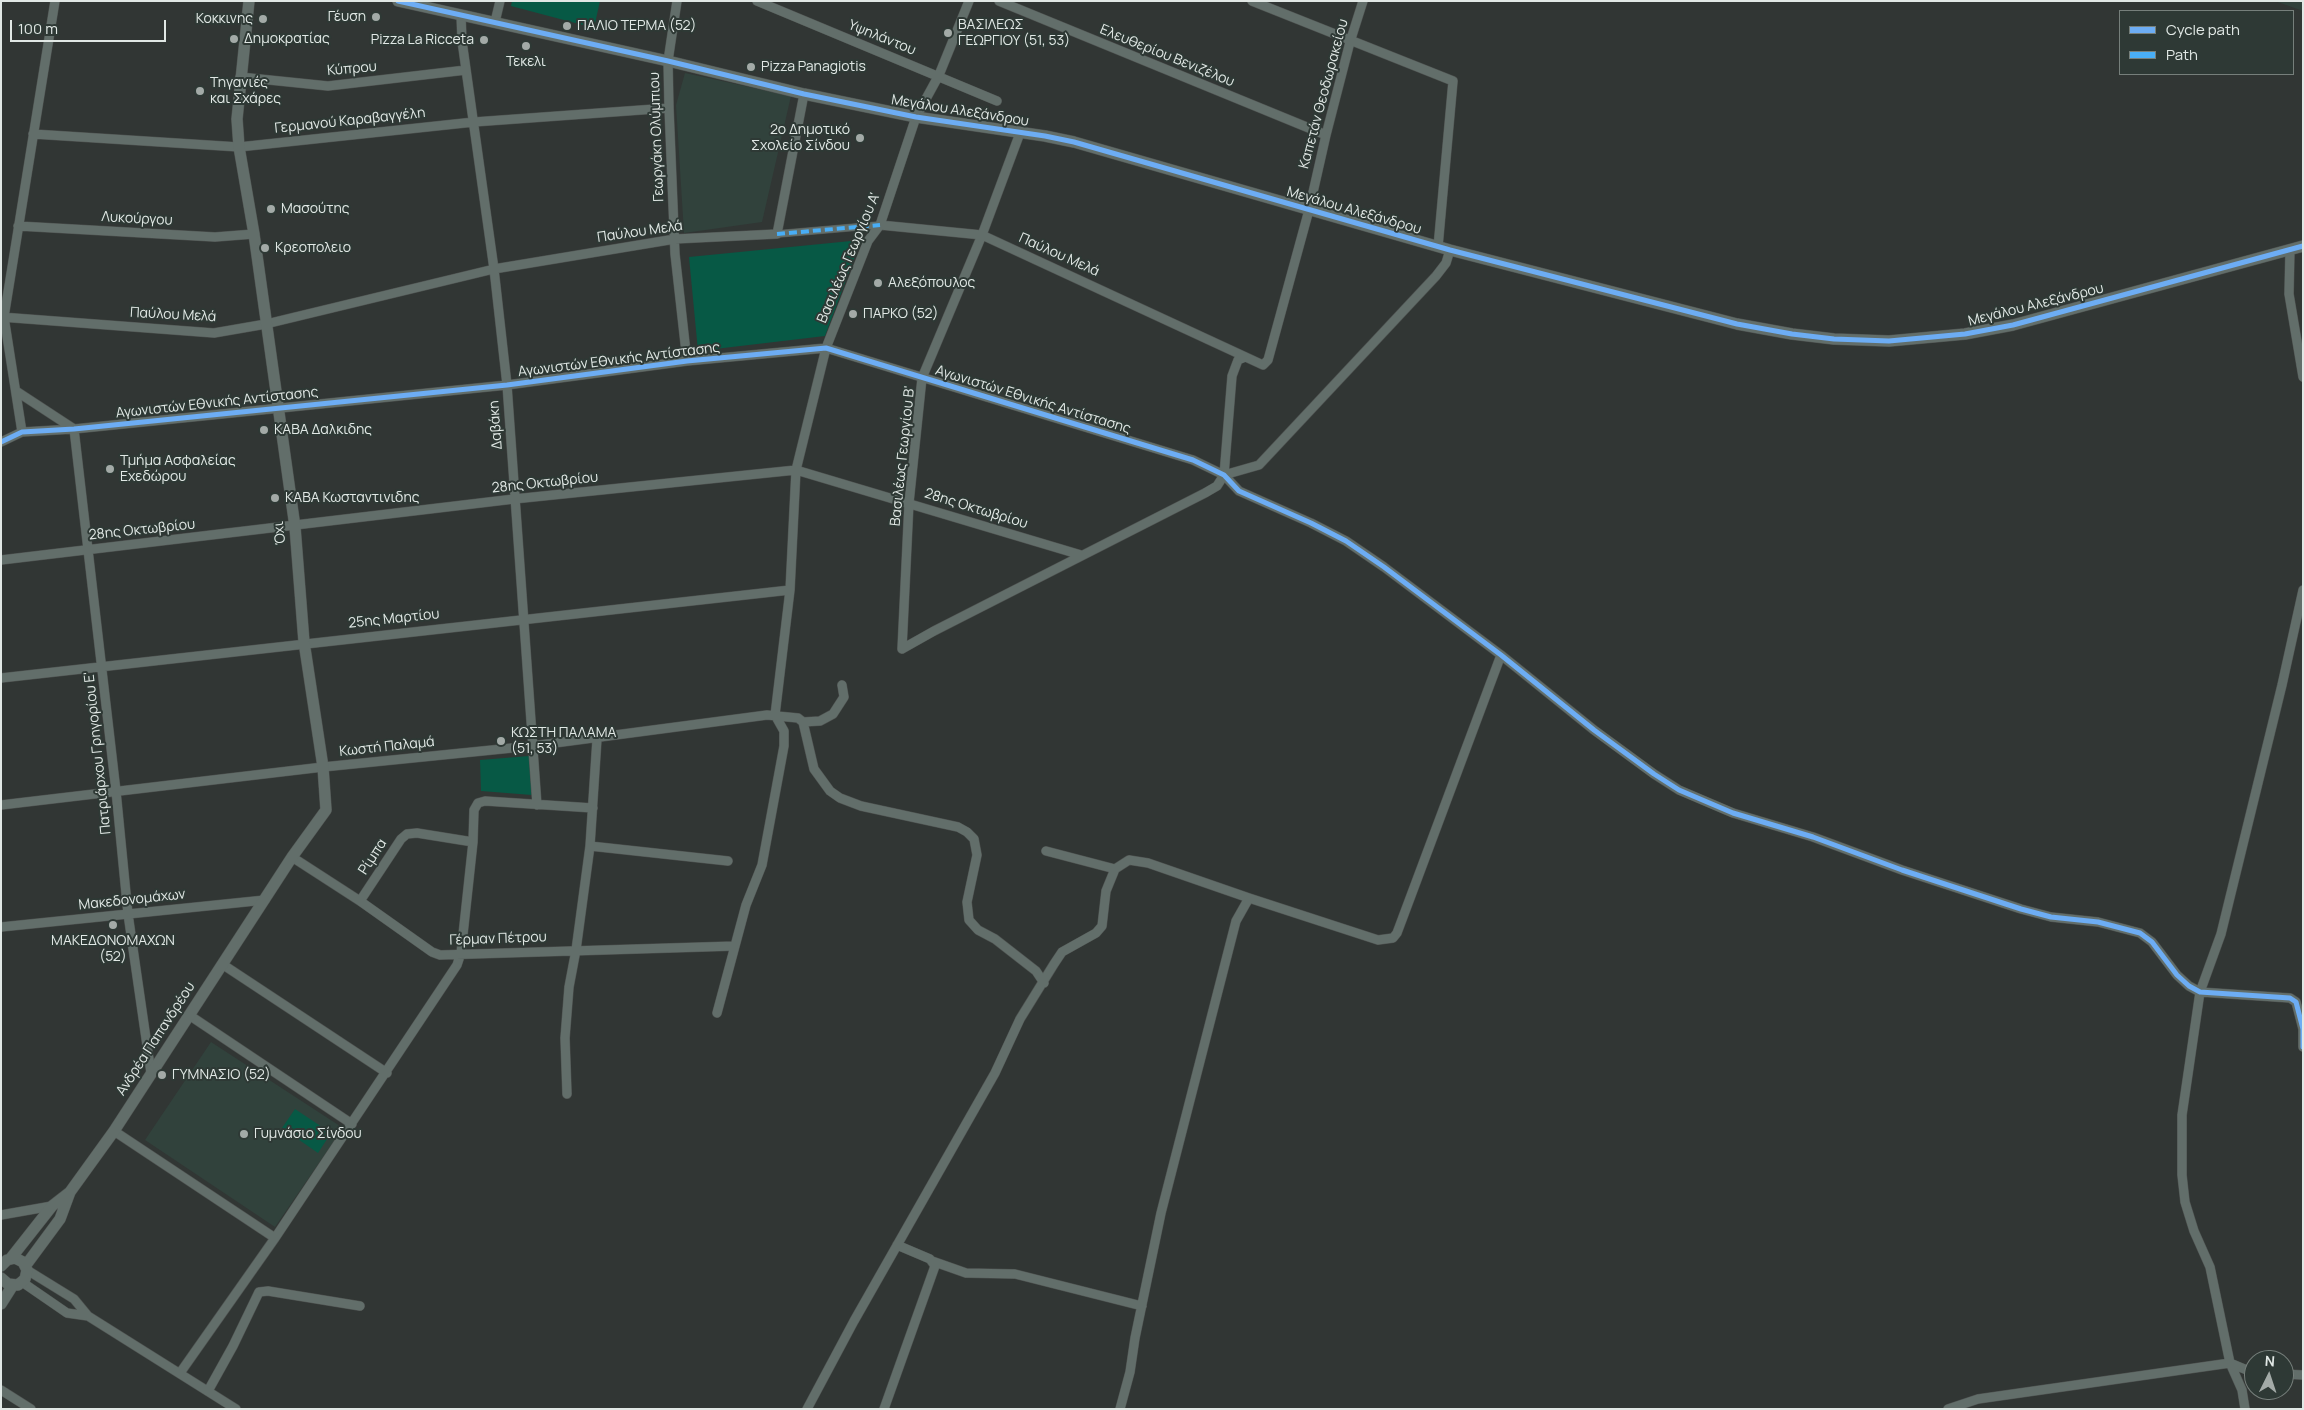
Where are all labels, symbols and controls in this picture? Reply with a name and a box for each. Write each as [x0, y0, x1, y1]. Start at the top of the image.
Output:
place label: Γέυση [328, 9, 366, 25]
scale bar [12, 10, 169, 42]
legend [2119, 10, 2294, 75]
place label: Κοκκινης [196, 11, 253, 27]
marker: Γέυση [370, 11, 382, 23]
marker: Κοκκινης [257, 13, 269, 25]
street label: Υψηλάντου [846, 17, 918, 59]
place label: ΒΑΣΙΛΕΩΣ ΓΕΩΡΓΙΟΥ (51, 53) [958, 17, 1070, 49]
street label: Καπετάν Θεοδωρακείου [1296, 17, 1352, 171]
text: 100 m [18, 18, 58, 39]
place label: ΠΑΛΙΟ ΤΕΡΜΑ (52) [577, 18, 697, 34]
text: Cycle path [2166, 19, 2240, 40]
marker: ΠΑΛΙΟ ΤΕΡΜΑ (52) [561, 20, 573, 32]
street label: Ελευθερίου Βενιζέλου [1097, 21, 1237, 91]
marker: ΒΑΣΙΛΕΩΣ ΓΕΩΡΓΙΟΥ (51, 53) [942, 27, 954, 39]
place label: Δημοκρατίας [244, 31, 330, 47]
place label: Pizza La Ricceta [371, 32, 474, 48]
marker: Δημοκρατίας [228, 33, 240, 45]
marker: Pizza La Ricceta [478, 34, 490, 46]
marker: Τεκελι [520, 40, 532, 52]
text: Path [2166, 44, 2198, 65]
place label: Τεκελι [506, 54, 546, 70]
street label: Κύπρου [326, 58, 378, 80]
place label: Pizza Panagiotis [761, 59, 866, 75]
marker: Pizza Panagiotis [745, 61, 757, 73]
street label: Γεωργάκη Ολύμπιου [646, 72, 668, 202]
place label: Τηγανιές και Σχάρες [210, 75, 281, 108]
marker: Τηγανιές και Σχάρες [194, 85, 206, 97]
street label: Μεγάλου Αλεξάνδρου [890, 92, 1030, 130]
street label: Γερμανού Καραβαγγέλη [274, 105, 426, 137]
place label: 2o Δημοτικό Σχολείο Σίνδου [751, 122, 850, 154]
marker: 2o Δημοτικό Σχολείο Σίνδου [854, 132, 866, 144]
street label: Μεγάλου Αλεξάνδρου [1285, 184, 1423, 238]
street label: Βασιλέως Γεωργίου Α' [814, 190, 884, 326]
place label: Μασούτης [281, 201, 349, 217]
marker: Μασούτης [265, 203, 277, 215]
street label: Λυκούργου [101, 209, 173, 229]
street label: Παύλου Μελά [596, 218, 684, 246]
street label: Παύλου Μελά [1016, 230, 1102, 280]
place label: Κρεοπολειο [275, 240, 351, 256]
marker: Κρεοπολειο [259, 242, 271, 254]
place label: Αλεξόπουλος [888, 275, 975, 291]
marker: Αλεξόπουλος [872, 277, 884, 289]
street label: Μεγάλου Αλεξάνδρου [1966, 280, 2106, 330]
street label: Παύλου Μελά [129, 304, 217, 326]
place label: ΠΑΡΚΟ (52) [863, 306, 938, 322]
marker: ΠΑΡΚΟ (52) [847, 308, 859, 320]
street label: Αγωνιστών Εθνικής Αντίστασης [517, 339, 721, 381]
street label: Αγωνιστών Εθνικής Αντίστασης [933, 362, 1133, 438]
street label: Αγωνιστών Εθνικής Αντίστασης [115, 384, 319, 422]
street label: Βασιλέως Γεωργίου Β' [887, 385, 919, 527]
street label: Δαβάκη [486, 400, 506, 450]
place label: ΚΑΒΑ Δαλκιδης [274, 422, 372, 438]
marker: ΚΑΒΑ Δαλκιδης [258, 424, 270, 436]
place label: Τμήμα Ασφαλείας Εχεδώρου [120, 453, 236, 486]
marker: Τμήμα Ασφαλείας Εχεδώρου [104, 463, 116, 475]
street label: 28ης Οκτωβρίου [491, 469, 599, 497]
street label: 28ης Οκτωβρίου [922, 485, 1030, 533]
place label: ΚΑΒΑ Κωσταντινιδης [285, 490, 419, 506]
marker: ΚΑΒΑ Κωσταντινιδης [269, 492, 281, 504]
street label: 28ης Οκτωβρίου [88, 516, 196, 544]
street label: Όχι [270, 520, 290, 546]
street label: 25ης Μαρτίου [348, 606, 440, 632]
street label: Πατριάρχου Γρηγορίου Ε' [81, 671, 115, 835]
place label: ΚΩΣΤΗ ΠΑΛΑΜΑ (51, 53) [511, 725, 616, 758]
street label: Κωστή Παλαμά [338, 734, 436, 760]
marker: ΚΩΣΤΗ ΠΑΛΑΜΑ (51, 53) [495, 735, 507, 747]
street label: Ρίμπα [355, 836, 391, 878]
street label: Μακεδονομάχων [78, 886, 186, 914]
marker: ΜΑΚΕΔΟΝΟΜΑΧΩΝ (52) [107, 919, 119, 931]
street label: Γέρμαν Πέτρου [449, 929, 547, 949]
place label: ΜΑΚΕΔΟΝΟΜΑΧΩΝ (52) [51, 933, 175, 966]
street label: Ανδρέα Παπανδρέου [113, 979, 199, 1099]
place label: ΓΥΜΝΑΣΙΟ (52) [172, 1067, 271, 1083]
marker: ΓΥΜΝΑΣΙΟ (52) [156, 1069, 168, 1081]
place label: Γυμνάσιο Σίνδου [254, 1126, 362, 1142]
marker: Γυμνάσιο Σίνδου [238, 1128, 250, 1140]
north arrow [2244, 1350, 2294, 1400]
text: N [2264, 1351, 2276, 1370]

